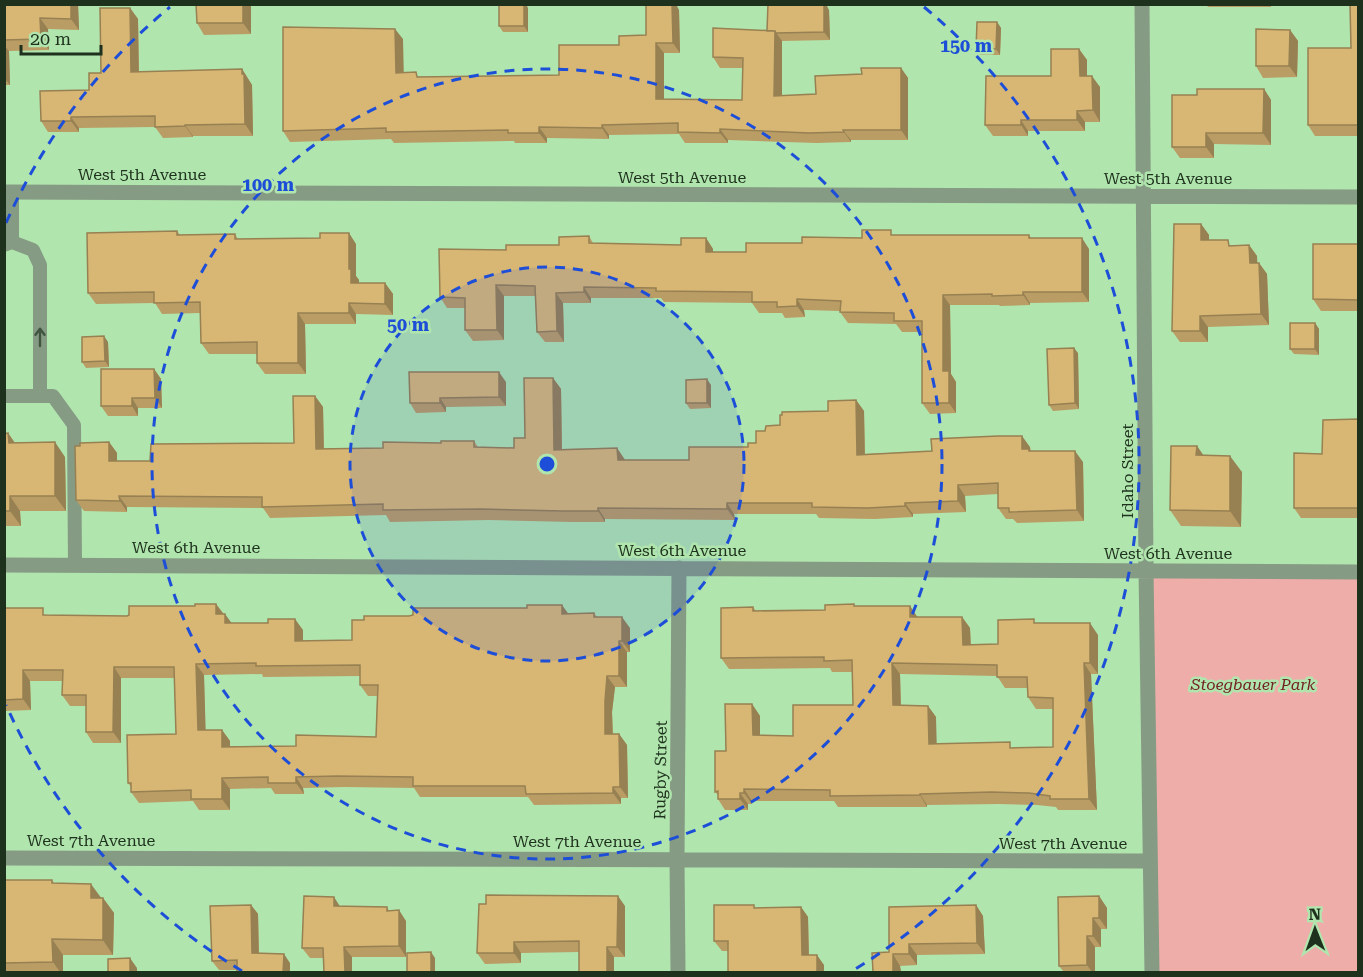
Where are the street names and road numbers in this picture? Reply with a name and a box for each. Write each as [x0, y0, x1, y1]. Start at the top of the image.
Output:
street label: West 5th Avenue [78, 165, 207, 184]
street label: West 5th Avenue [618, 168, 747, 187]
street label: West 5th Avenue [1104, 169, 1233, 188]
street label: Idaho Street [1118, 424, 1137, 518]
street label: West 6th Avenue [132, 538, 261, 557]
street label: West 6th Avenue [618, 541, 747, 560]
street label: West 6th Avenue [1104, 544, 1233, 563]
street label: Rugby Street [650, 720, 671, 820]
street label: West 7th Avenue [27, 831, 156, 850]
street label: West 7th Avenue [513, 832, 642, 851]
street label: West 7th Avenue [999, 834, 1128, 853]

